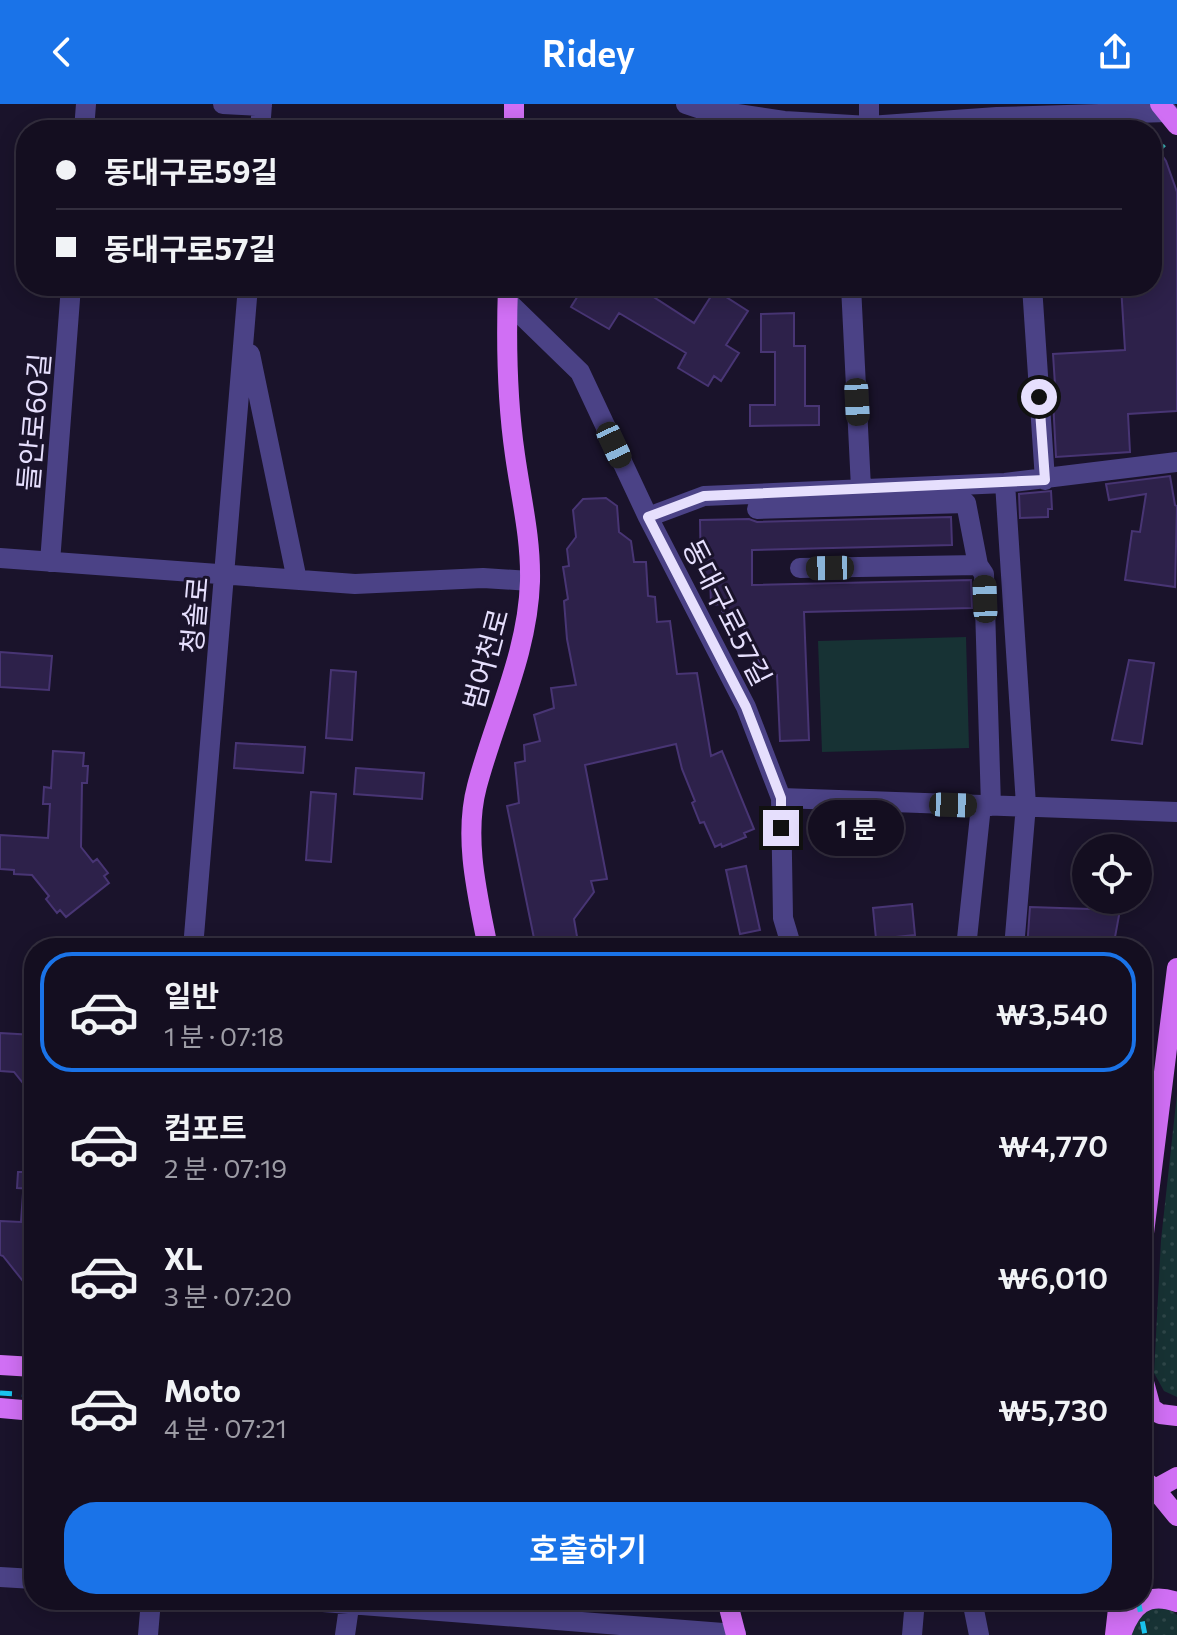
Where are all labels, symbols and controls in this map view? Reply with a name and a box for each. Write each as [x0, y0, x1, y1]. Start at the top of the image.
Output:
icon: back [40, 30, 84, 74]
text: Ridey [542, 30, 635, 74]
icon: share [1093, 30, 1137, 74]
text: 동대구로59길 [104, 152, 278, 189]
text: 동대구로57길 [104, 229, 276, 266]
street label: 들안로60길 [10, 352, 56, 492]
car [844, 377, 870, 427]
route start [1021, 379, 1057, 415]
car [593, 418, 635, 472]
street label: 동대구로57길 [677, 533, 779, 691]
car [806, 556, 854, 580]
street label: 청솔로 [174, 575, 214, 655]
car [972, 575, 998, 623]
street label: 범어천로 [455, 605, 515, 713]
car [929, 792, 977, 818]
callout: 1 분 [809, 800, 905, 856]
route end [763, 810, 799, 846]
text: 1 분 [836, 812, 876, 843]
map controls [1072, 834, 1152, 914]
button: locate [1072, 834, 1152, 914]
icon: car [68, 976, 140, 1048]
text: 일반 [164, 976, 219, 1013]
text: ₩3,540 [996, 994, 1108, 1031]
text: 1 분 · 07:18 [164, 1020, 284, 1051]
icon: car [68, 1108, 140, 1180]
text: 컴포트 [164, 1108, 247, 1145]
text: ₩4,770 [998, 1126, 1108, 1163]
text: 2 분 · 07:19 [164, 1152, 287, 1183]
text: XL [164, 1239, 203, 1276]
icon: car [68, 1240, 140, 1312]
text: ₩6,010 [998, 1258, 1108, 1295]
text: 3 분 · 07:20 [164, 1280, 292, 1311]
text: Moto [164, 1371, 241, 1408]
icon: car [68, 1372, 140, 1444]
text: ₩5,730 [998, 1390, 1108, 1427]
text: 4 분 · 07:21 [164, 1412, 287, 1443]
button: 호출하기 [64, 1502, 1112, 1594]

